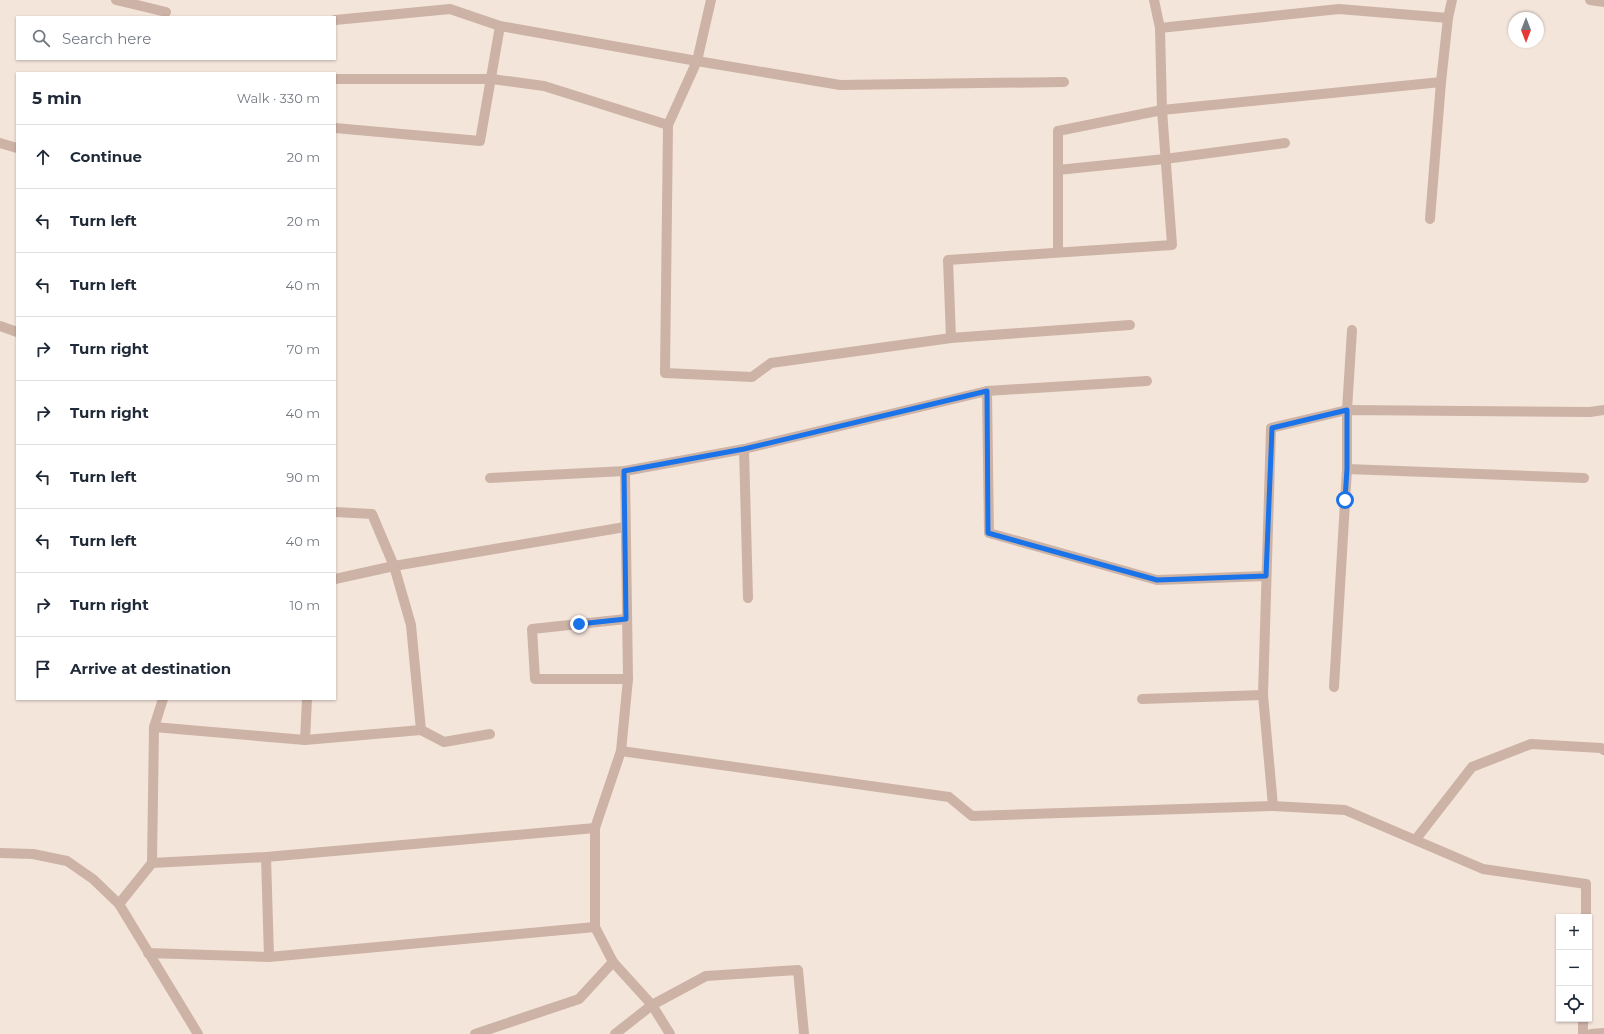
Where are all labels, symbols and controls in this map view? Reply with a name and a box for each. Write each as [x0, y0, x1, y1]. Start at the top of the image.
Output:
north arrow [1508, 12, 1544, 48]
search box [16, 16, 336, 60]
icon: search [30, 27, 52, 49]
text: Search here [62, 29, 151, 48]
text: 5 min [32, 88, 82, 108]
text: Walk · 330 m [237, 90, 320, 106]
icon: ahead [32, 146, 54, 168]
text: Continue [70, 147, 142, 166]
text: 20 m [287, 149, 320, 165]
icon: left [32, 210, 54, 232]
text: Turn left [70, 211, 137, 230]
text: 20 m [287, 213, 320, 229]
icon: left [32, 274, 54, 296]
text: Turn left [70, 275, 137, 294]
text: 40 m [286, 277, 320, 293]
icon: right [32, 338, 54, 360]
text: Turn right [70, 339, 149, 358]
text: 70 m [287, 341, 320, 357]
icon: right [32, 402, 54, 424]
text: Turn right [70, 403, 149, 422]
text: 40 m [286, 405, 320, 421]
icon: left [32, 466, 54, 488]
text: Turn left [70, 467, 137, 486]
text: 90 m [286, 469, 320, 485]
route start [1336, 491, 1354, 509]
icon: left [32, 530, 54, 552]
text: Turn left [70, 531, 137, 550]
text: 40 m [286, 533, 320, 549]
icon: right [32, 594, 54, 616]
text: Turn right [70, 595, 149, 614]
text: 10 m [290, 597, 320, 613]
route end [570, 615, 588, 633]
icon: arrive [32, 658, 54, 680]
text: Arrive at destination [70, 659, 231, 678]
map controls [1556, 914, 1592, 1022]
button: + [1556, 914, 1592, 950]
button: − [1556, 950, 1592, 986]
button: locate [1556, 986, 1592, 1022]

